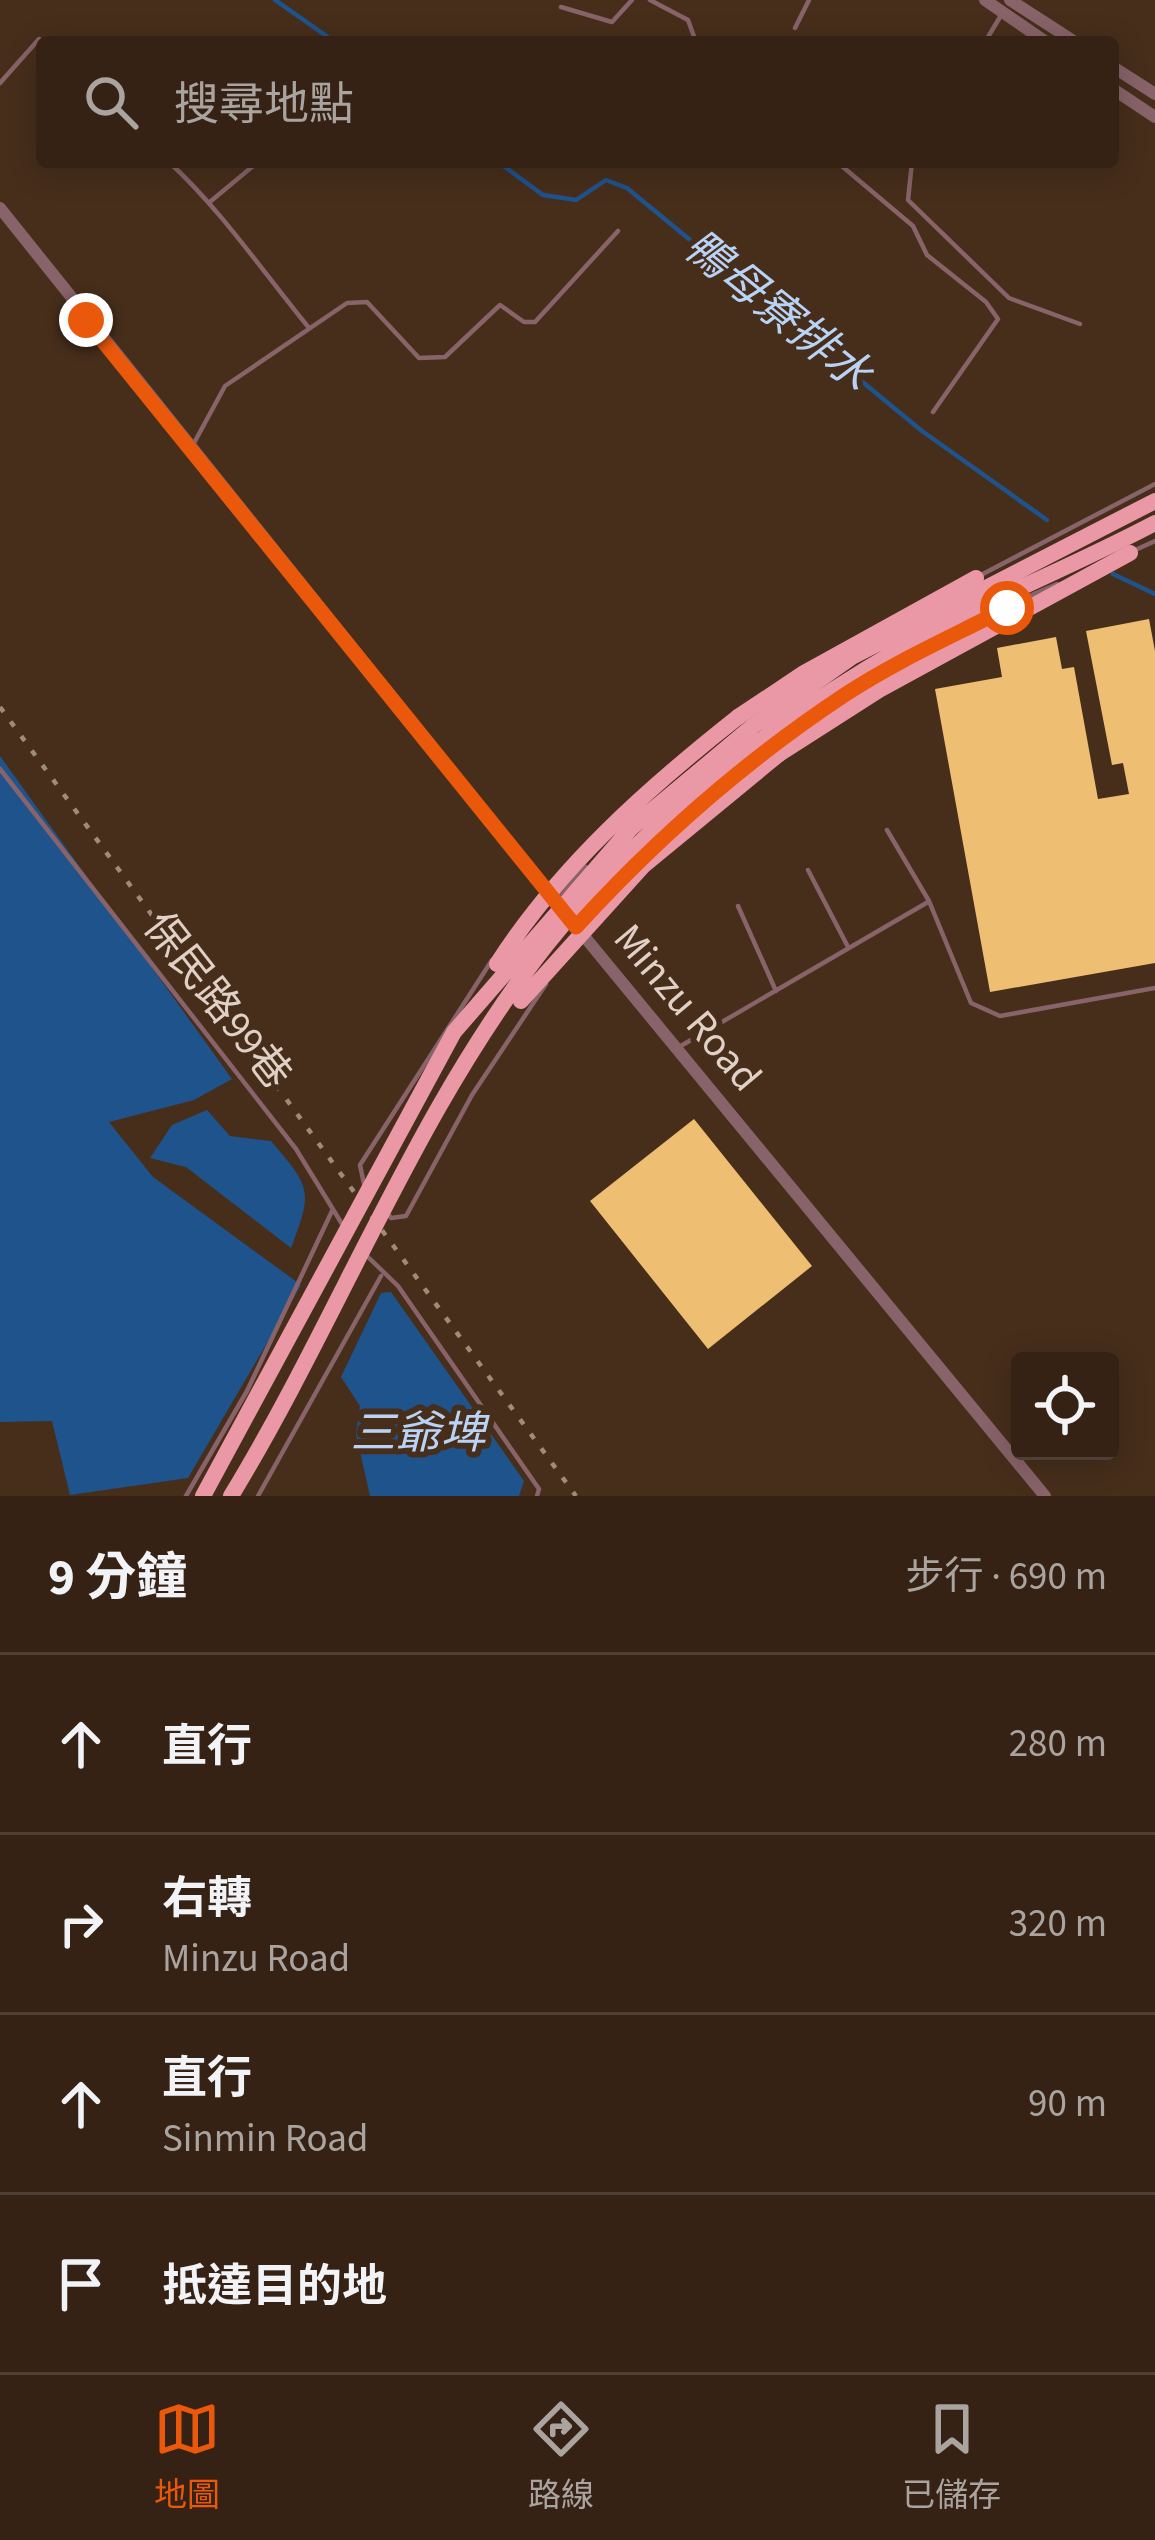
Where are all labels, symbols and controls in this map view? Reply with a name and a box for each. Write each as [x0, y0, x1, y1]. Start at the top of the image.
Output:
search box [36, 36, 1119, 168]
icon: search [78, 69, 144, 135]
text: 搜尋地點 [174, 73, 354, 137]
water label: 鴨母寮排水 [669, 215, 886, 408]
route end [59, 293, 113, 347]
route start [980, 581, 1034, 635]
street label: 保民路99巷 [129, 900, 305, 1102]
street label: Minzu Road [599, 911, 775, 1105]
map controls [1011, 1352, 1119, 1460]
button: locate [1011, 1352, 1119, 1460]
water label: 三爺埤 [350, 1402, 490, 1466]
text: 9 分鐘 [48, 1542, 187, 1614]
text: 步行 · 690 m [905, 1549, 1107, 1605]
icon: ahead [48, 1711, 114, 1777]
text: 直行 [162, 1715, 252, 1779]
text: 280 m [1009, 1716, 1107, 1772]
text: 右轉 [162, 1867, 252, 1931]
icon: right [48, 1891, 114, 1957]
text: 320 m [1009, 1896, 1107, 1952]
text: Minzu Road [162, 1931, 350, 1987]
text: 直行 [162, 2047, 252, 2111]
icon: ahead [48, 2071, 114, 2137]
text: 90 m [1028, 2076, 1107, 2132]
text: Sinmin Road [162, 2111, 369, 2167]
icon: arrive [48, 2251, 114, 2317]
text: 抵達目的地 [162, 2255, 387, 2319]
tab: 地圖 [154, 2396, 220, 2519]
tab: 路線 [528, 2396, 594, 2519]
tab: 已儲存 [902, 2396, 1001, 2519]

